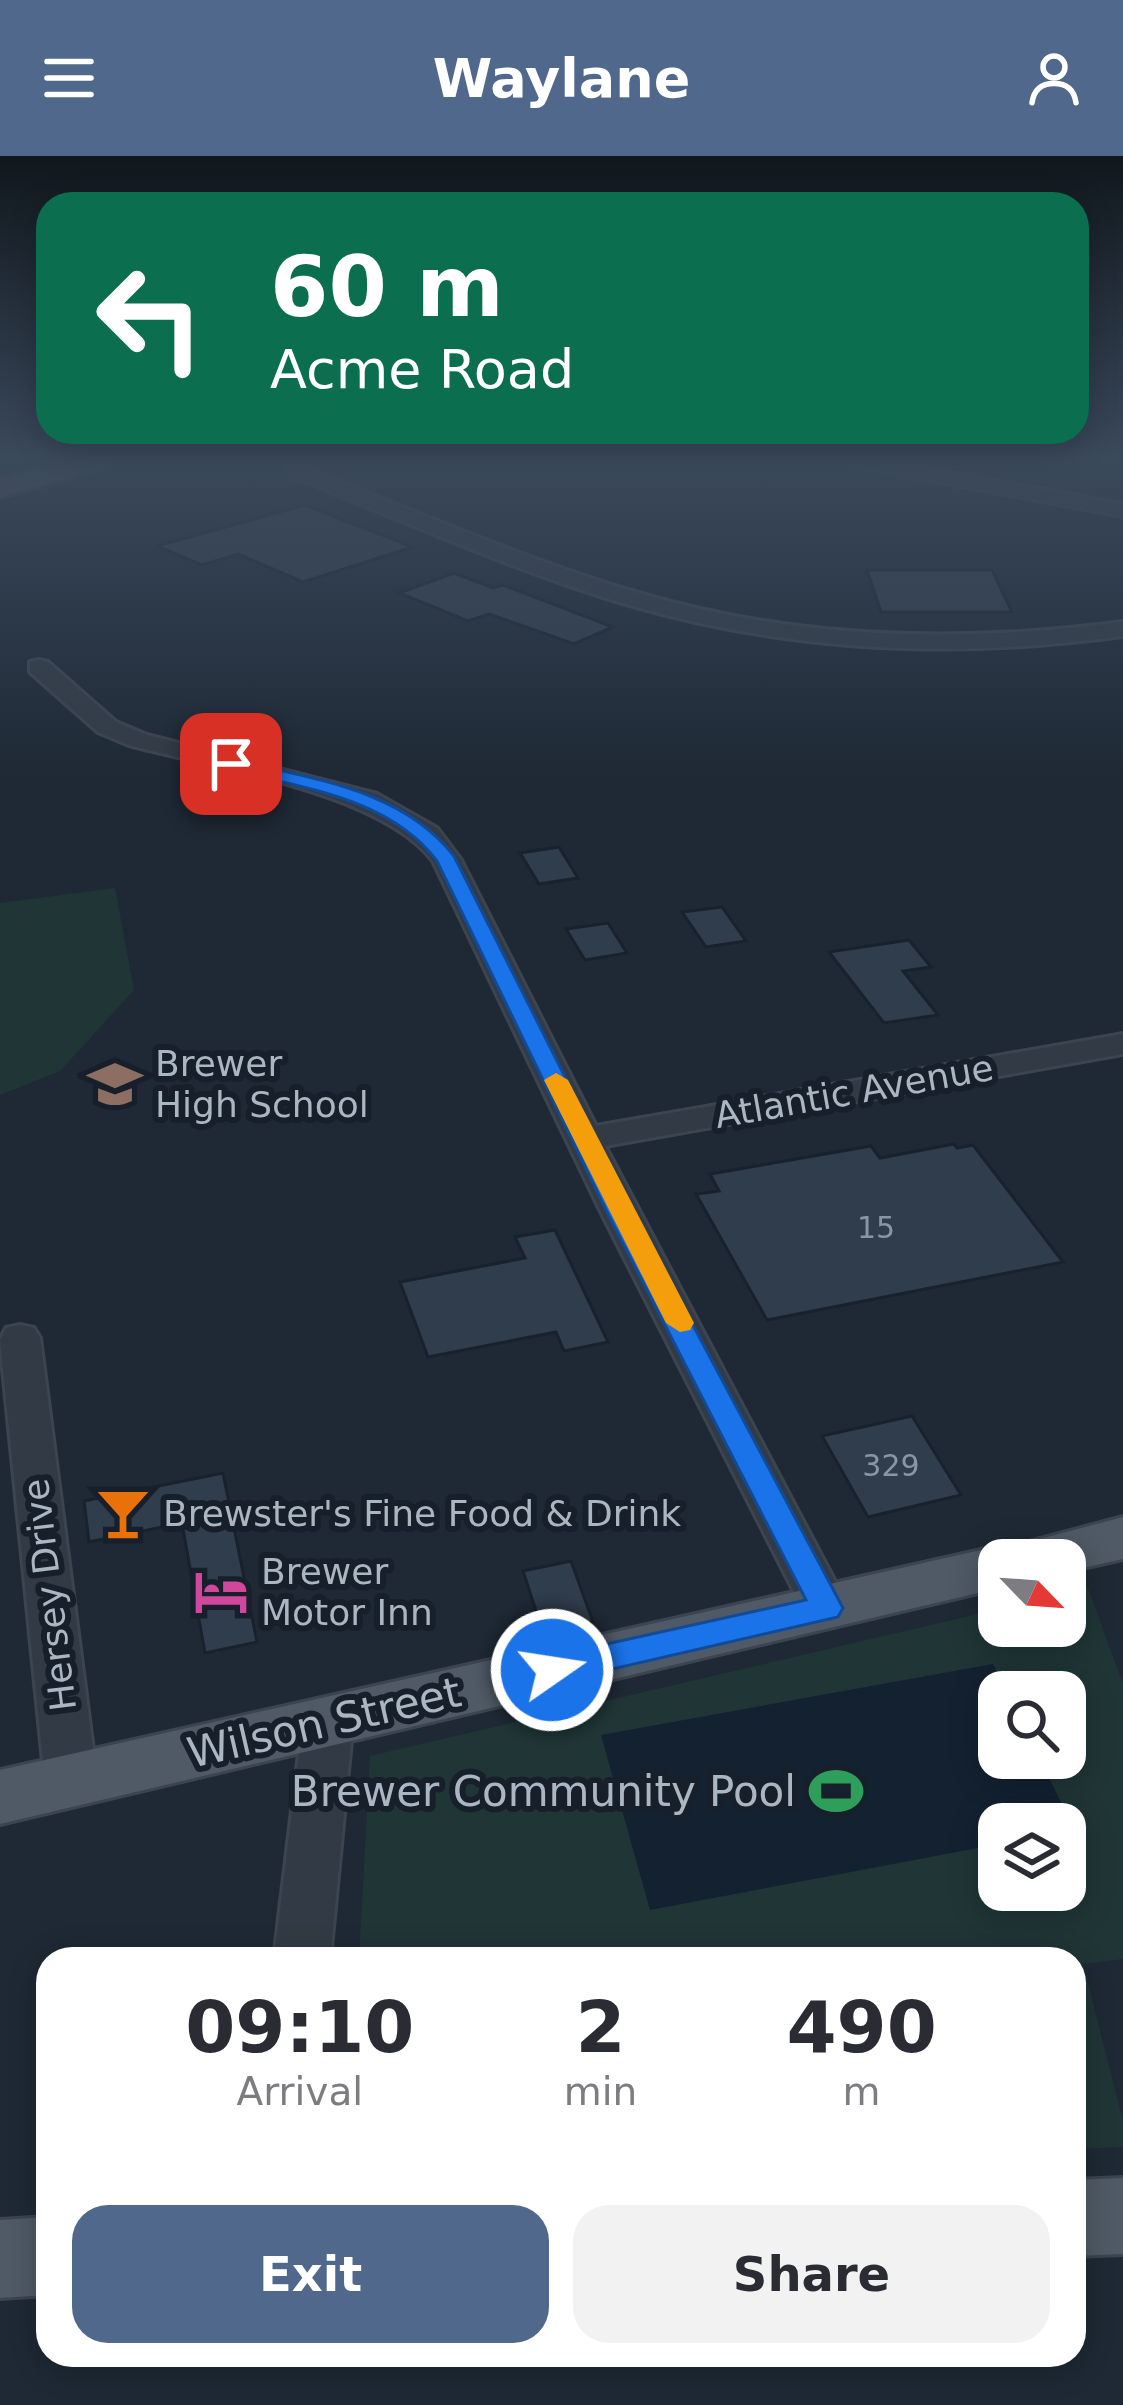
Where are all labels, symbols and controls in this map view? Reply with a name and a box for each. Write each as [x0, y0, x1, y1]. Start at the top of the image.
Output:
icon: menu [36, 45, 102, 111]
icon: person [1021, 45, 1087, 111]
text: Waylane [433, 47, 690, 110]
text: 60 m [270, 238, 504, 336]
icon: left [72, 240, 228, 396]
text: Acme Road [270, 338, 574, 401]
pin [180, 713, 282, 815]
icon: arrive [198, 731, 264, 797]
place label: Brewer High School [155, 1043, 369, 1125]
street label: Atlantic Avenue [712, 1047, 997, 1136]
school or university icon: Brewer High School [86, 1055, 144, 1113]
house number: 15 [857, 1210, 895, 1245]
house number: 329 [862, 1448, 920, 1483]
street label: Hersey Drive [15, 1476, 84, 1713]
bar icon: Brewster's Fine Food & Drink [94, 1484, 152, 1542]
place label: Brewster's Fine Food & Drink [163, 1493, 681, 1534]
north arrow [978, 1539, 1086, 1647]
map controls [978, 1539, 1086, 1911]
place label: Brewer Motor Inn [261, 1551, 433, 1633]
hotel icon: Brewer Motor Inn [192, 1563, 250, 1621]
position arrow [489, 1607, 615, 1733]
street label: Wilson Street [183, 1667, 466, 1778]
button: search [978, 1671, 1086, 1779]
sports icon: Brewer Community Pool [807, 1762, 865, 1820]
place label: Brewer Community Pool [291, 1767, 796, 1816]
button: layers [978, 1803, 1086, 1911]
text: 09:10 [185, 1985, 414, 2069]
text: 2 [575, 1985, 625, 2069]
text: 490 [786, 1985, 937, 2069]
text: Arrival [236, 2069, 363, 2114]
text: min [564, 2069, 637, 2114]
text: m [843, 2069, 881, 2114]
button: Exit [72, 2205, 549, 2343]
button: Share [573, 2205, 1050, 2343]

